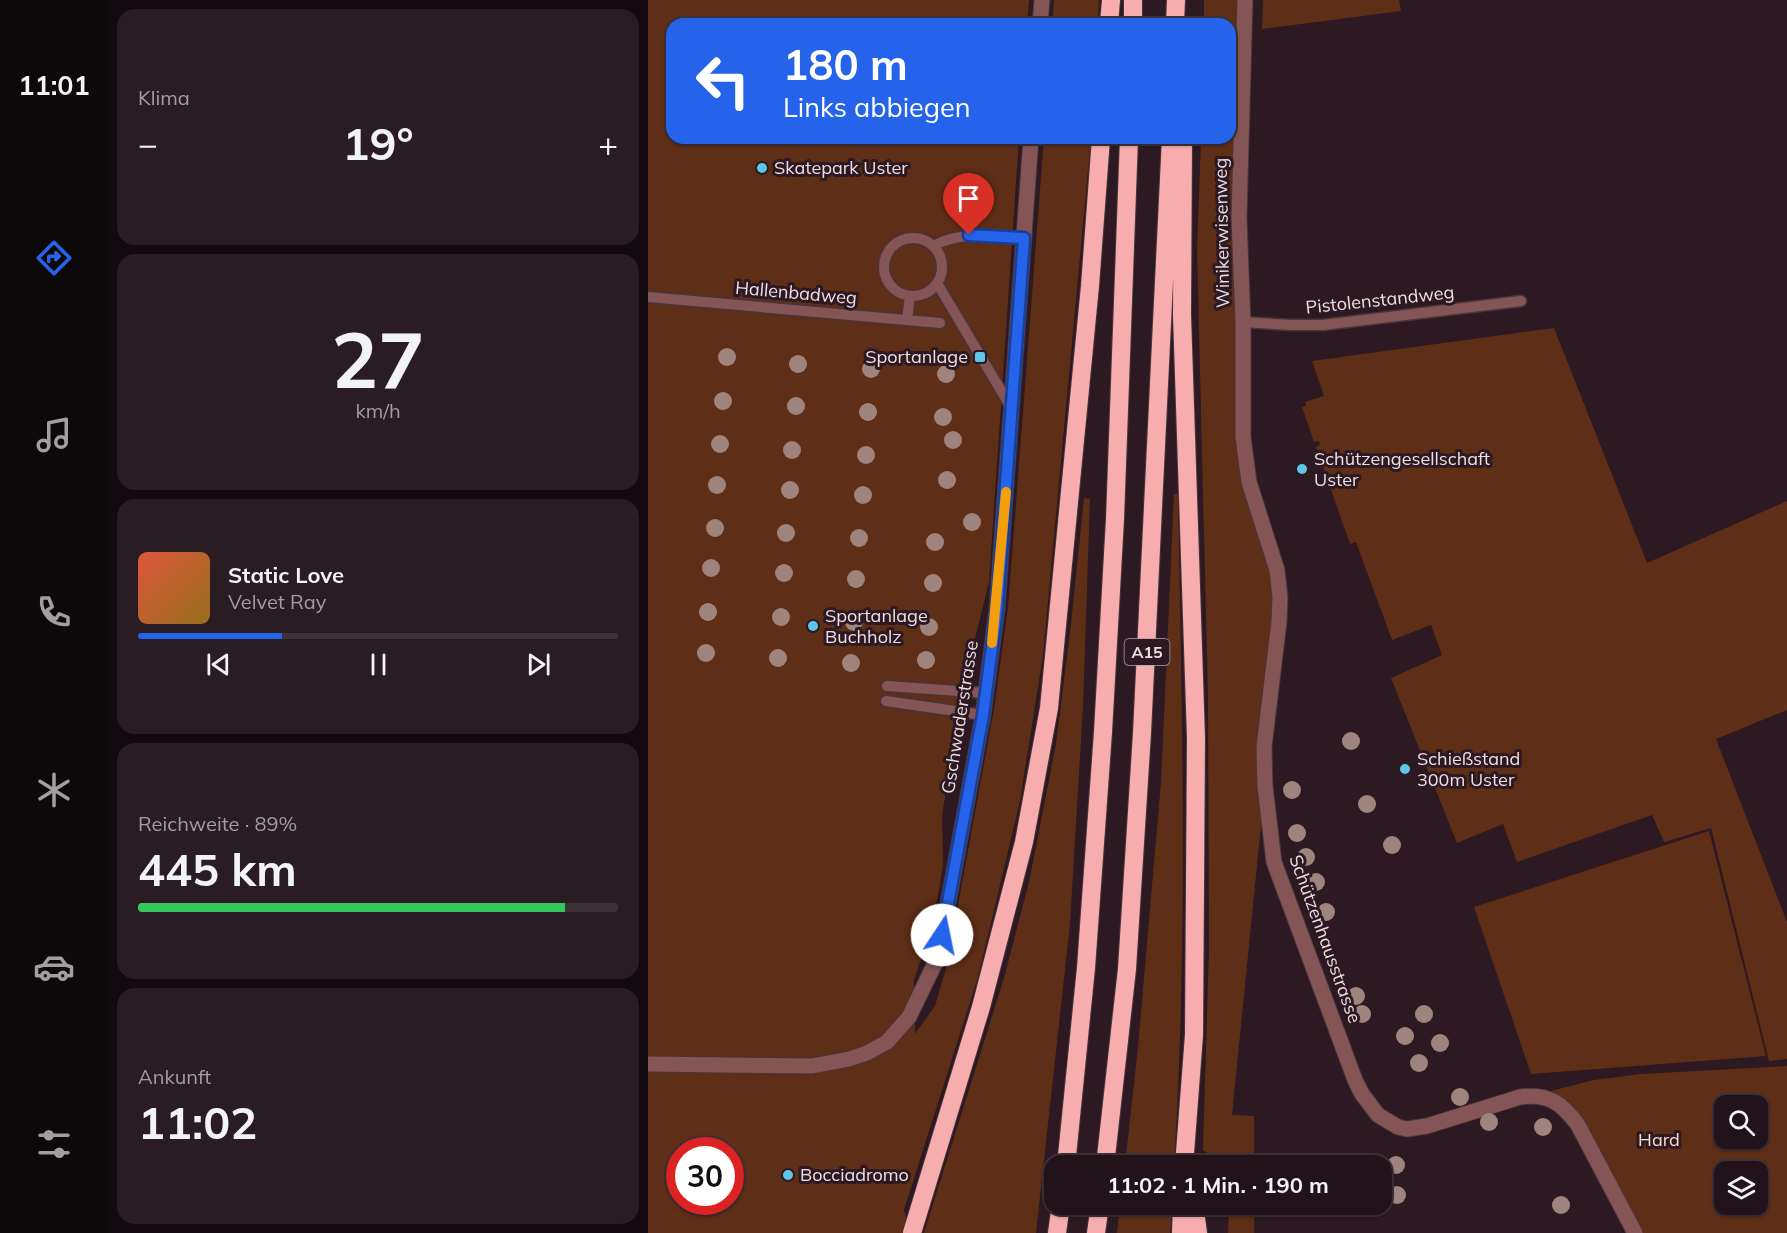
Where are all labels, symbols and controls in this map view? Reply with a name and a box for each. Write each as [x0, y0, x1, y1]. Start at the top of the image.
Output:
text: 180 m [783, 38, 908, 91]
icon: left [684, 42, 762, 120]
text: 11:01 [18, 68, 90, 102]
text: Klima [138, 85, 190, 110]
text: Links abbiegen [783, 90, 971, 124]
text: 19° [342, 115, 414, 171]
text: − [138, 123, 158, 164]
text: + [598, 123, 618, 164]
place label: Skatepark Uster [774, 156, 908, 179]
street label: Winikerwisenweg [1209, 158, 1234, 308]
marker: Skatepark Uster [755, 161, 769, 175]
pin [943, 173, 994, 235]
icon: arrive [952, 182, 985, 215]
icon: directions [33, 237, 75, 279]
street label: Hallenbadweg [734, 276, 858, 309]
street label: Pistolenstandweg [1304, 280, 1455, 319]
text: 27 [331, 310, 425, 408]
place label: Sportanlage [865, 345, 968, 368]
marker: Sportanlage [973, 350, 987, 364]
text: km/h [355, 398, 401, 423]
icon: music [33, 414, 75, 456]
place label: Schützengesellschaft Uster [1314, 447, 1490, 491]
marker: Schützengesellschaft Uster [1295, 462, 1309, 476]
text: Static Love [228, 561, 344, 589]
text: Velvet Ray [228, 589, 326, 614]
icon: phone [33, 591, 75, 633]
place label: Sportanlage Buchholz [825, 604, 928, 648]
marker: Sportanlage Buchholz [806, 619, 820, 633]
street label: Gschwaderstrasse [936, 639, 983, 795]
road number: A15 [1124, 639, 1170, 665]
icon: previous [202, 648, 235, 681]
icon: pause [362, 648, 395, 681]
icon: next [522, 648, 555, 681]
place label: Schießstand 300m Uster [1417, 747, 1520, 791]
marker: Schießstand 300m Uster [1398, 762, 1412, 776]
icon: climate [33, 769, 75, 811]
text: Reichweite · 89% [138, 811, 297, 836]
text: 445 km [138, 841, 297, 897]
street label: Schützenhausstrasse [1284, 851, 1367, 1026]
position arrow [910, 903, 974, 967]
icon: car [33, 946, 75, 988]
text: Ankunft [138, 1064, 211, 1089]
text: 11:02 [138, 1094, 257, 1150]
map controls [1714, 1095, 1768, 1215]
button: search [1714, 1095, 1768, 1149]
icon: filters [33, 1123, 75, 1165]
park label: Hard [1638, 1128, 1680, 1151]
speed limit sign: 30 [666, 1137, 744, 1215]
button: layers [1714, 1161, 1768, 1215]
place label: Bocciadromo [800, 1163, 909, 1186]
marker: Bocciadromo [781, 1168, 795, 1182]
text: 11:02 · 1 Min. · 190 m [1107, 1171, 1329, 1199]

